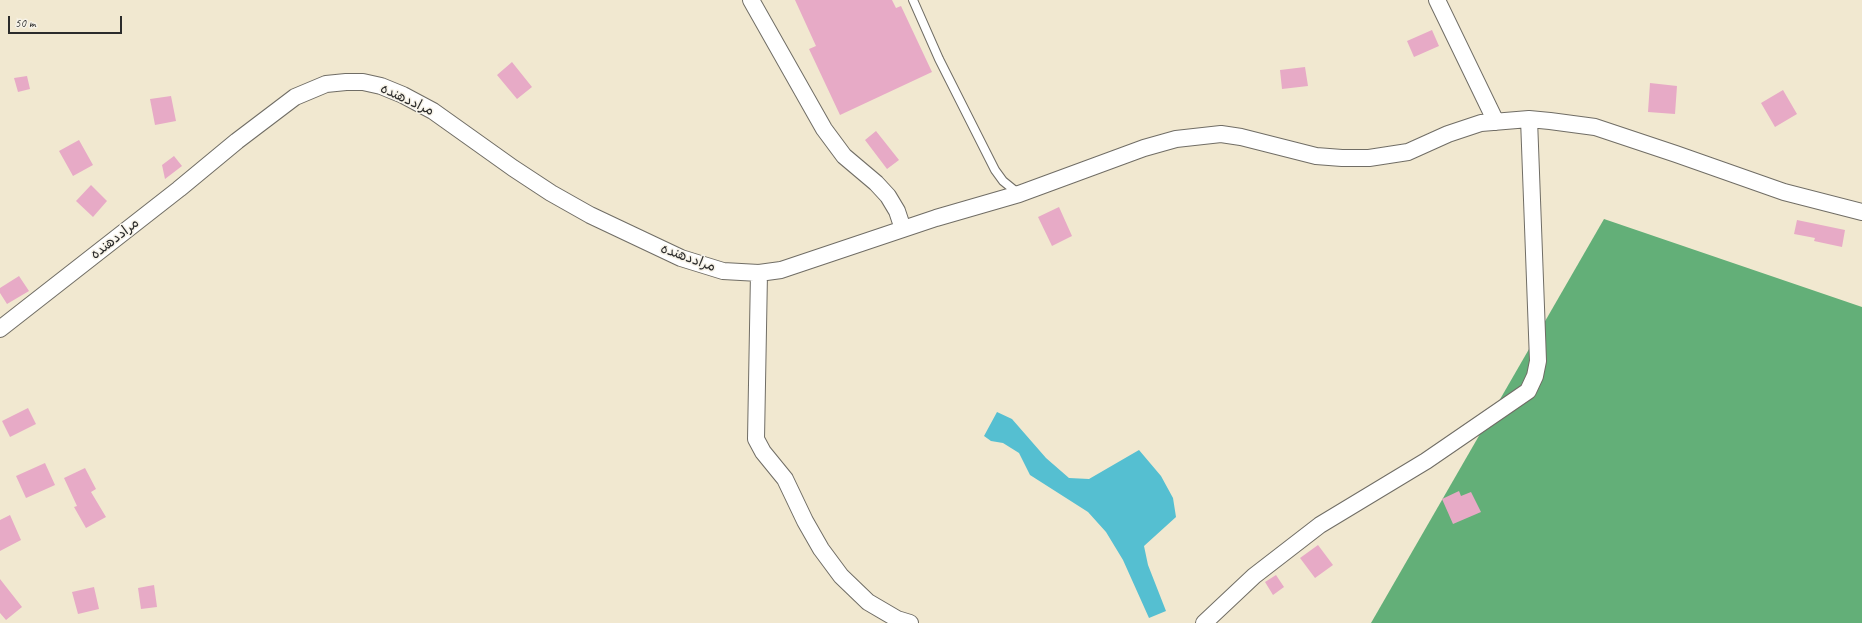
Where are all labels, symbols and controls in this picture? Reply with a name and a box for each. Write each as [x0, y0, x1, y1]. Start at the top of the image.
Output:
scale bar [10, 8, 124, 34]
text: 50 m [15, 15, 35, 31]
street label: مراددهنده [378, 80, 436, 120]
street label: مراددهنده [87, 215, 143, 263]
street label: مراددهنده [658, 240, 718, 276]

